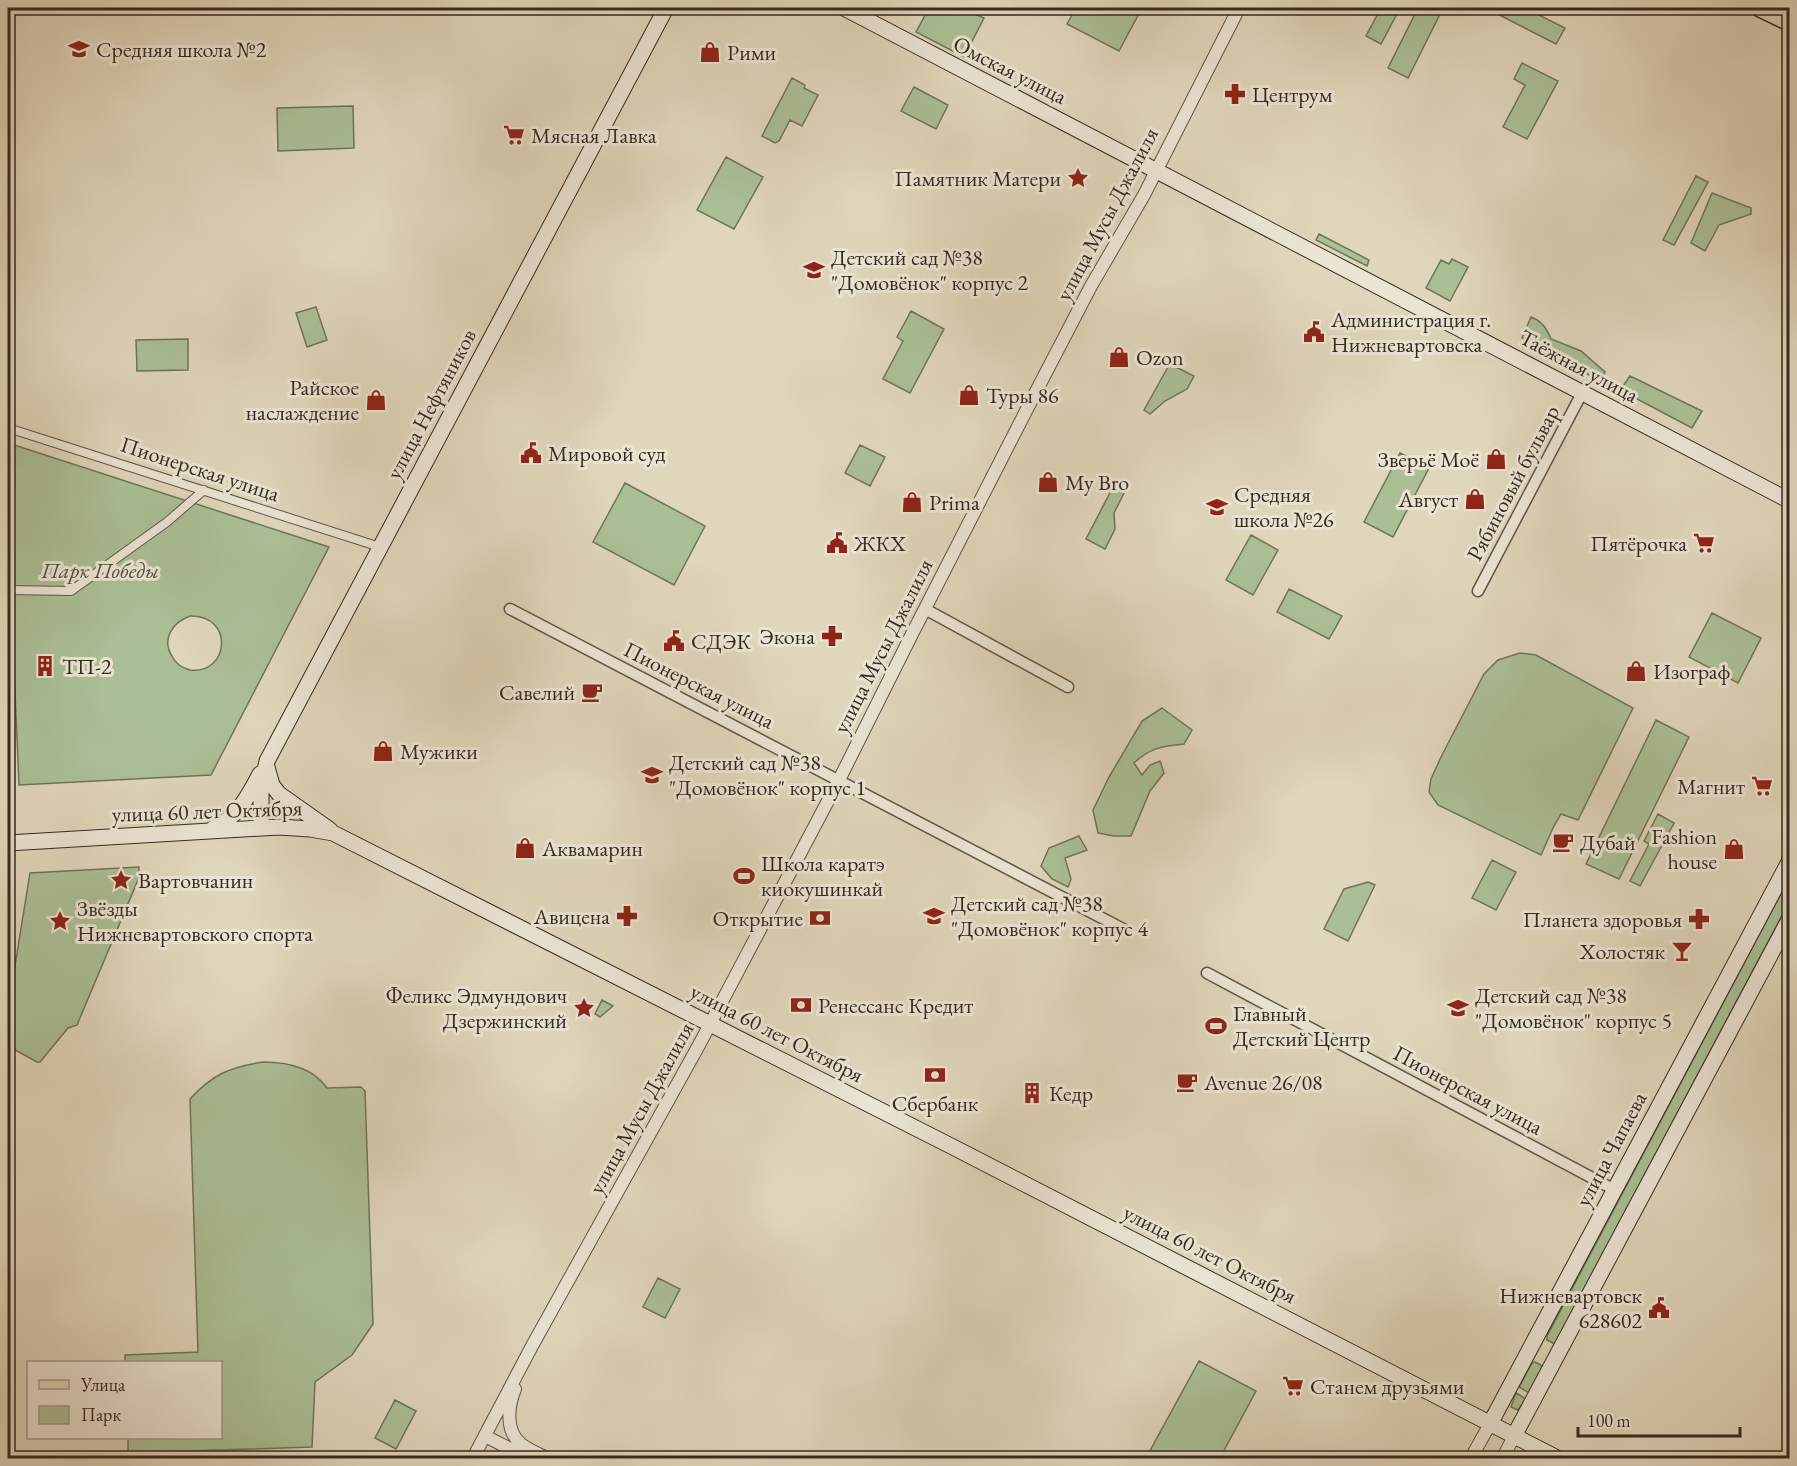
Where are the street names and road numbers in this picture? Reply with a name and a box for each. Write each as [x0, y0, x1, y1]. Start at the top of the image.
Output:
street label: Омская улица [948, 29, 1072, 111]
street label: улица Мусы Джалиля [1049, 122, 1165, 306]
street label: Таёжная улица [1514, 323, 1644, 410]
street label: улица Нефтяников [379, 324, 483, 484]
street label: Рябиновый бульвар [1460, 400, 1566, 566]
street label: Пионерская улица [117, 430, 283, 508]
street label: улица Мусы Джалиля [826, 554, 940, 738]
street label: Пионерская улица [619, 635, 779, 736]
street label: улица 60 лет Октября [111, 793, 303, 829]
street label: улица 60 лет Октября [685, 977, 869, 1089]
street label: улица Мусы Джалиля [582, 1017, 700, 1199]
street label: Пионерская улица [1388, 1038, 1548, 1142]
street label: улица Чапаева [1569, 1086, 1653, 1211]
street label: улица 60 лет Октября [1118, 1198, 1302, 1310]

